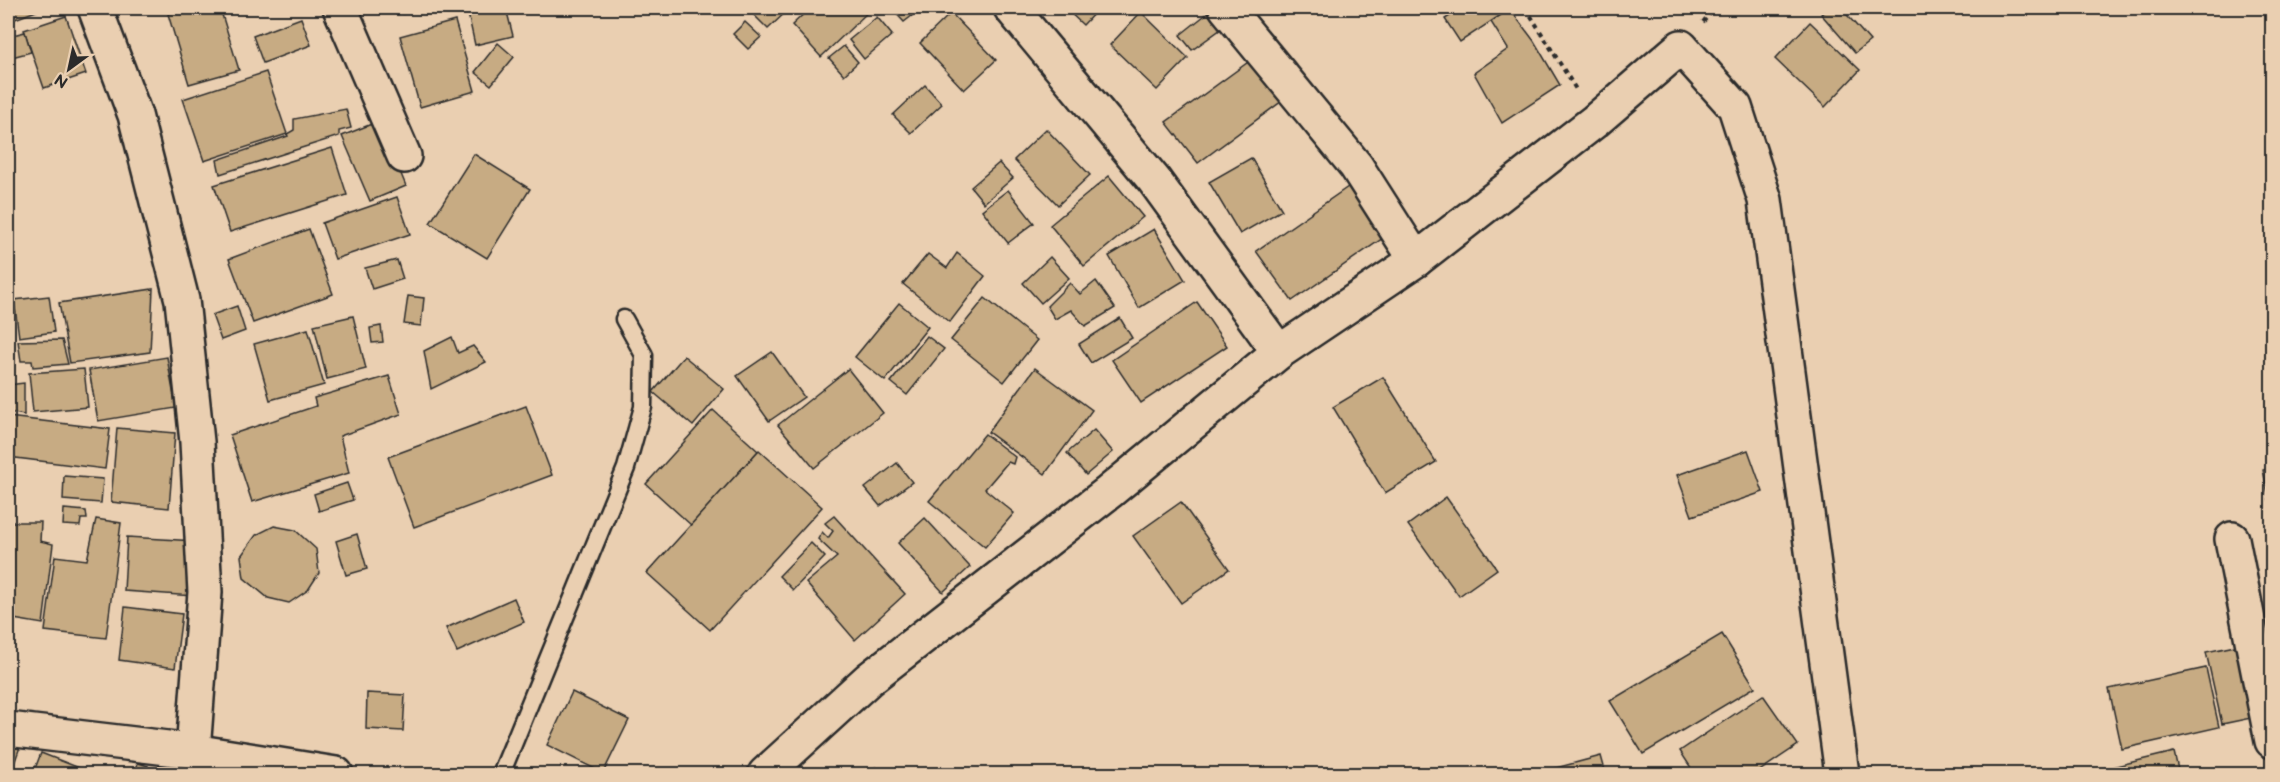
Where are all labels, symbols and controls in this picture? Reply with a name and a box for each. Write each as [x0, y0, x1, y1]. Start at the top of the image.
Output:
north arrow [39, 39, 99, 99]
text: N [51, 69, 72, 92]

